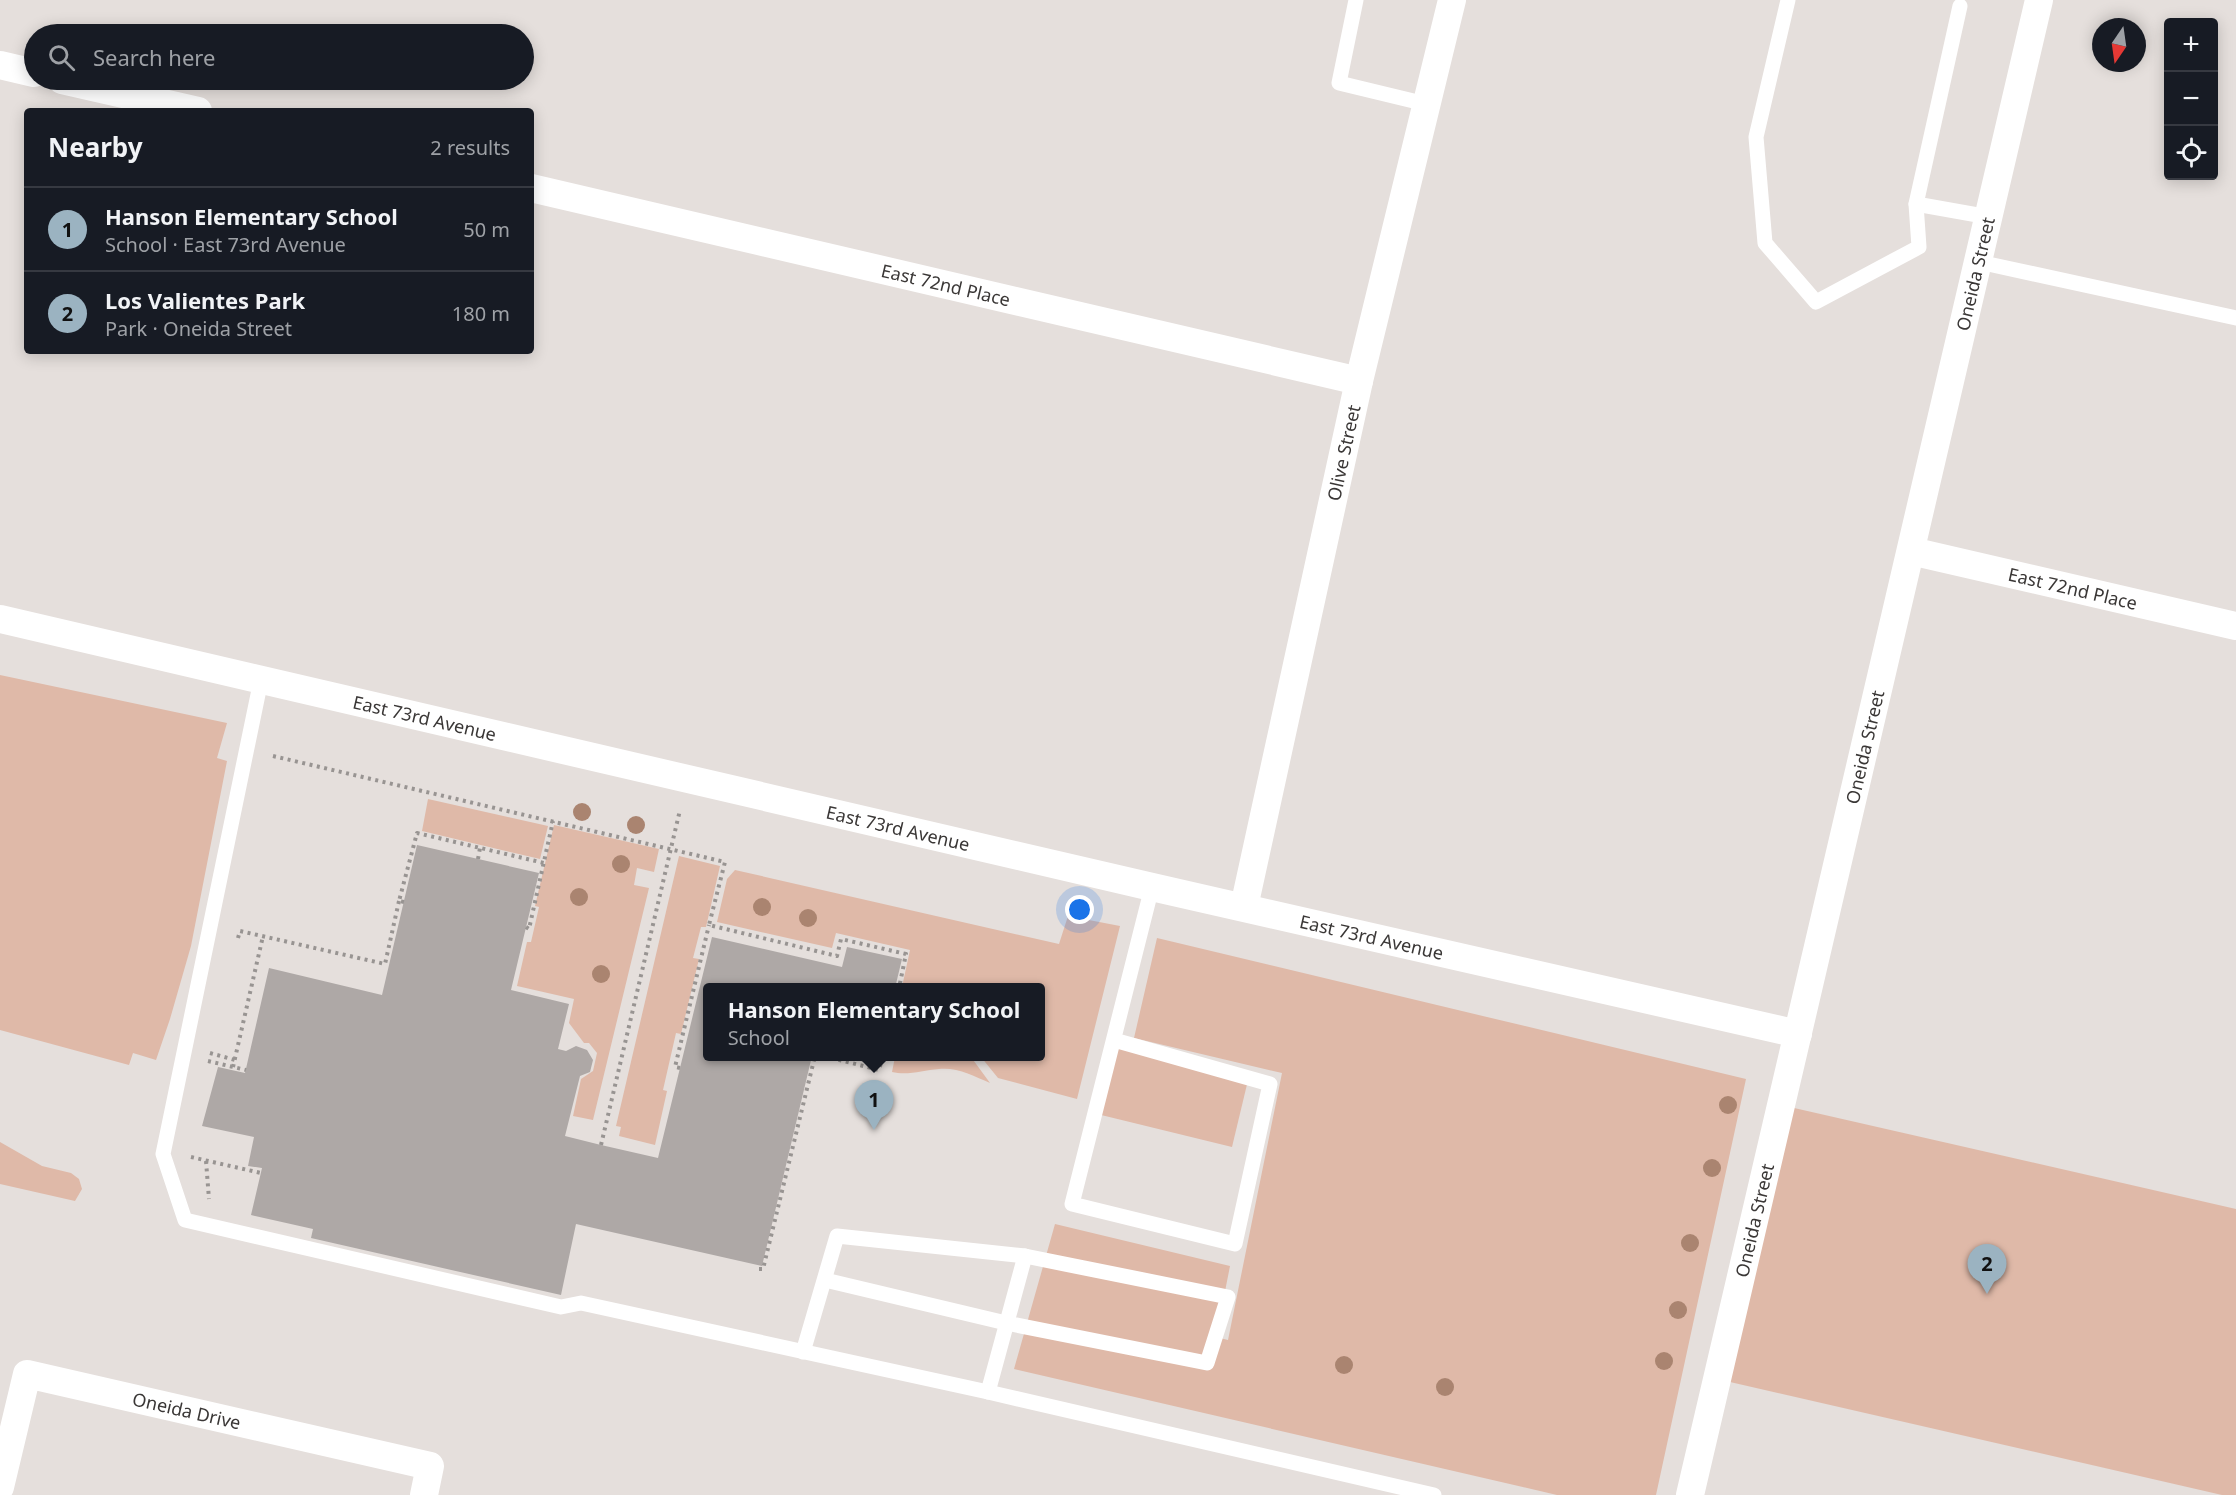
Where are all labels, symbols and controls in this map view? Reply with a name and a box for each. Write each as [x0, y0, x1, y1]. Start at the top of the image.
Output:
north arrow [2092, 18, 2146, 72]
map controls [2164, 18, 2218, 180]
button: + [2164, 18, 2218, 72]
search box [24, 24, 534, 90]
icon: search [45, 41, 78, 74]
text: Search here [93, 42, 215, 72]
button: − [2164, 72, 2218, 126]
button: locate [2164, 126, 2218, 180]
text: Nearby [48, 129, 143, 165]
text: 2 results [430, 134, 510, 161]
text: Hanson Elementary School [105, 201, 398, 231]
street label: Oneida Street [1950, 214, 2000, 333]
text: 1 [62, 216, 73, 243]
text: 50 m [463, 216, 510, 243]
text: School · East 73rd Avenue [105, 231, 346, 258]
street label: East 72nd Place [879, 258, 1013, 311]
text: Los Valientes Park [105, 285, 305, 315]
text: 2 [62, 300, 73, 327]
text: 180 m [452, 300, 510, 327]
text: Park · Oneida Street [105, 315, 292, 342]
street label: Olive Street [1321, 402, 1366, 503]
street label: East 72nd Place [2006, 562, 2140, 615]
street label: Oneida Street [1840, 687, 1890, 806]
street label: East 73rd Avenue [351, 689, 499, 746]
street label: East 73rd Avenue [824, 800, 972, 856]
your location [1065, 895, 1094, 924]
street label: East 73rd Avenue [1297, 909, 1446, 965]
popup [703, 983, 1045, 1061]
text: Hanson Elementary School [728, 994, 1020, 1024]
text: School [728, 1024, 790, 1051]
pin: 1 [854, 1080, 894, 1130]
street label: Oneida Street [1729, 1161, 1779, 1280]
pin: 2 [1968, 1244, 2006, 1294]
street label: Oneida Drive [130, 1386, 243, 1434]

